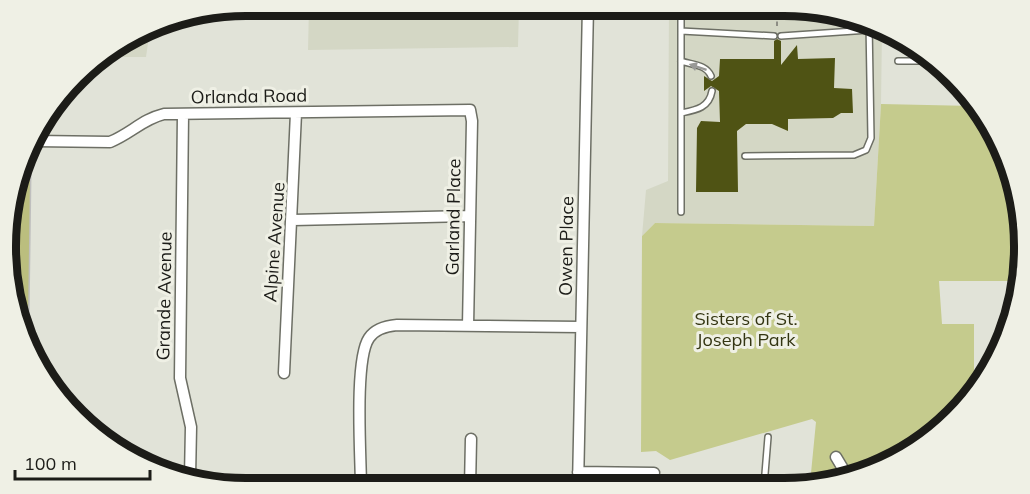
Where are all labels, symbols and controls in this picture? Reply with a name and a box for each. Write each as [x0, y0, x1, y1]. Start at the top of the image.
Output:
one-way arrow [688, 61, 706, 71]
street label: Orlanda Road [191, 83, 307, 109]
street label: Garland Place [440, 158, 466, 276]
street label: Alpine Avenue [258, 181, 290, 303]
street label: Owen Place [554, 196, 578, 296]
street label: Grande Avenue [151, 231, 177, 361]
park label: Sisters of St. Joseph Park [694, 307, 798, 351]
scale bar [15, 443, 150, 481]
text: 100 m [24, 452, 77, 475]

